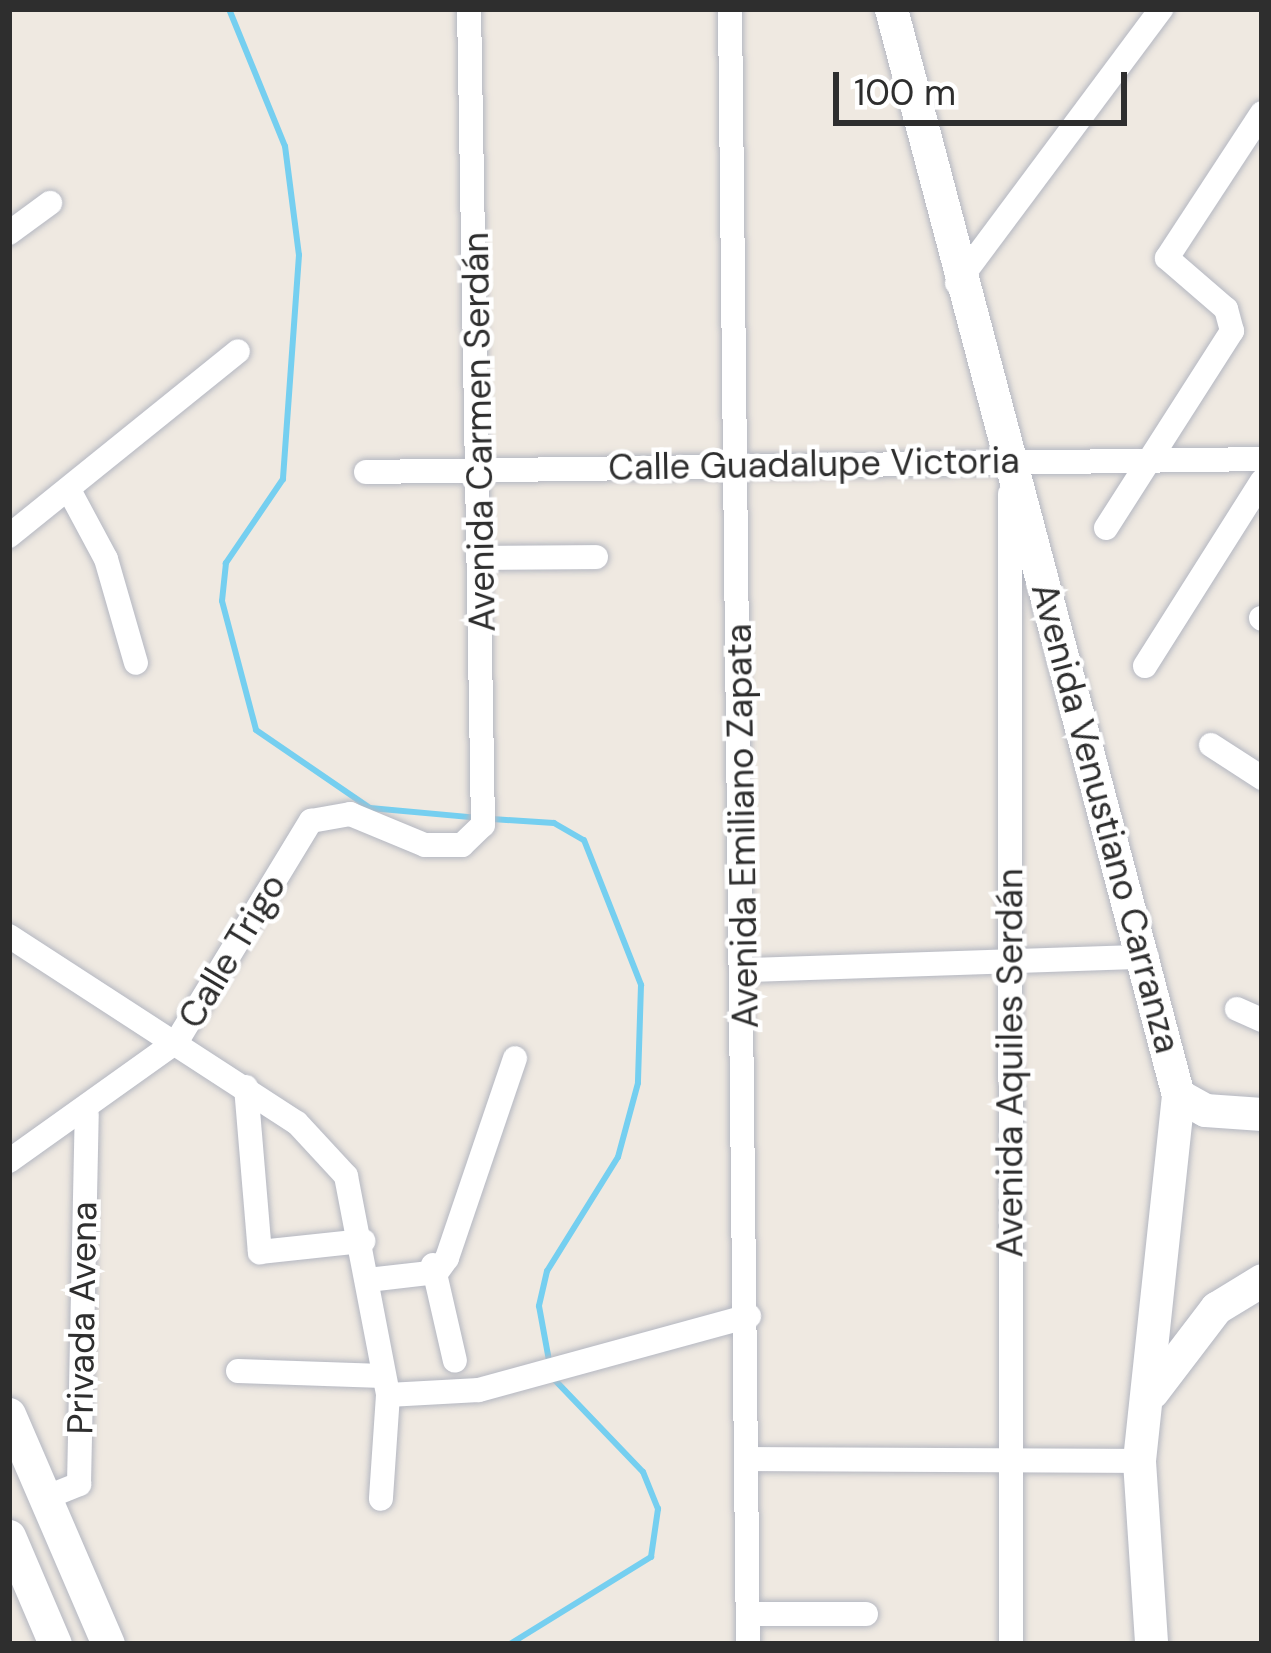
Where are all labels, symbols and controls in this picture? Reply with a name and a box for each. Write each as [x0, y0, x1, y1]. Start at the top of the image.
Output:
scale bar [839, 48, 1133, 122]
text: 100 m [854, 69, 956, 116]
street label: Avenida Carmen Serdán [454, 232, 504, 632]
street label: Calle Guadalupe Victoria [608, 439, 1020, 489]
street label: Avenida Venustiano Carranza [1022, 578, 1190, 1058]
street label: Avenida Emiliano Zapata [717, 623, 767, 1029]
street label: Calle Trigo [169, 866, 295, 1036]
street label: Avenida Aquiles Serdán [988, 868, 1032, 1258]
street label: Privada Avena [58, 1201, 106, 1435]

